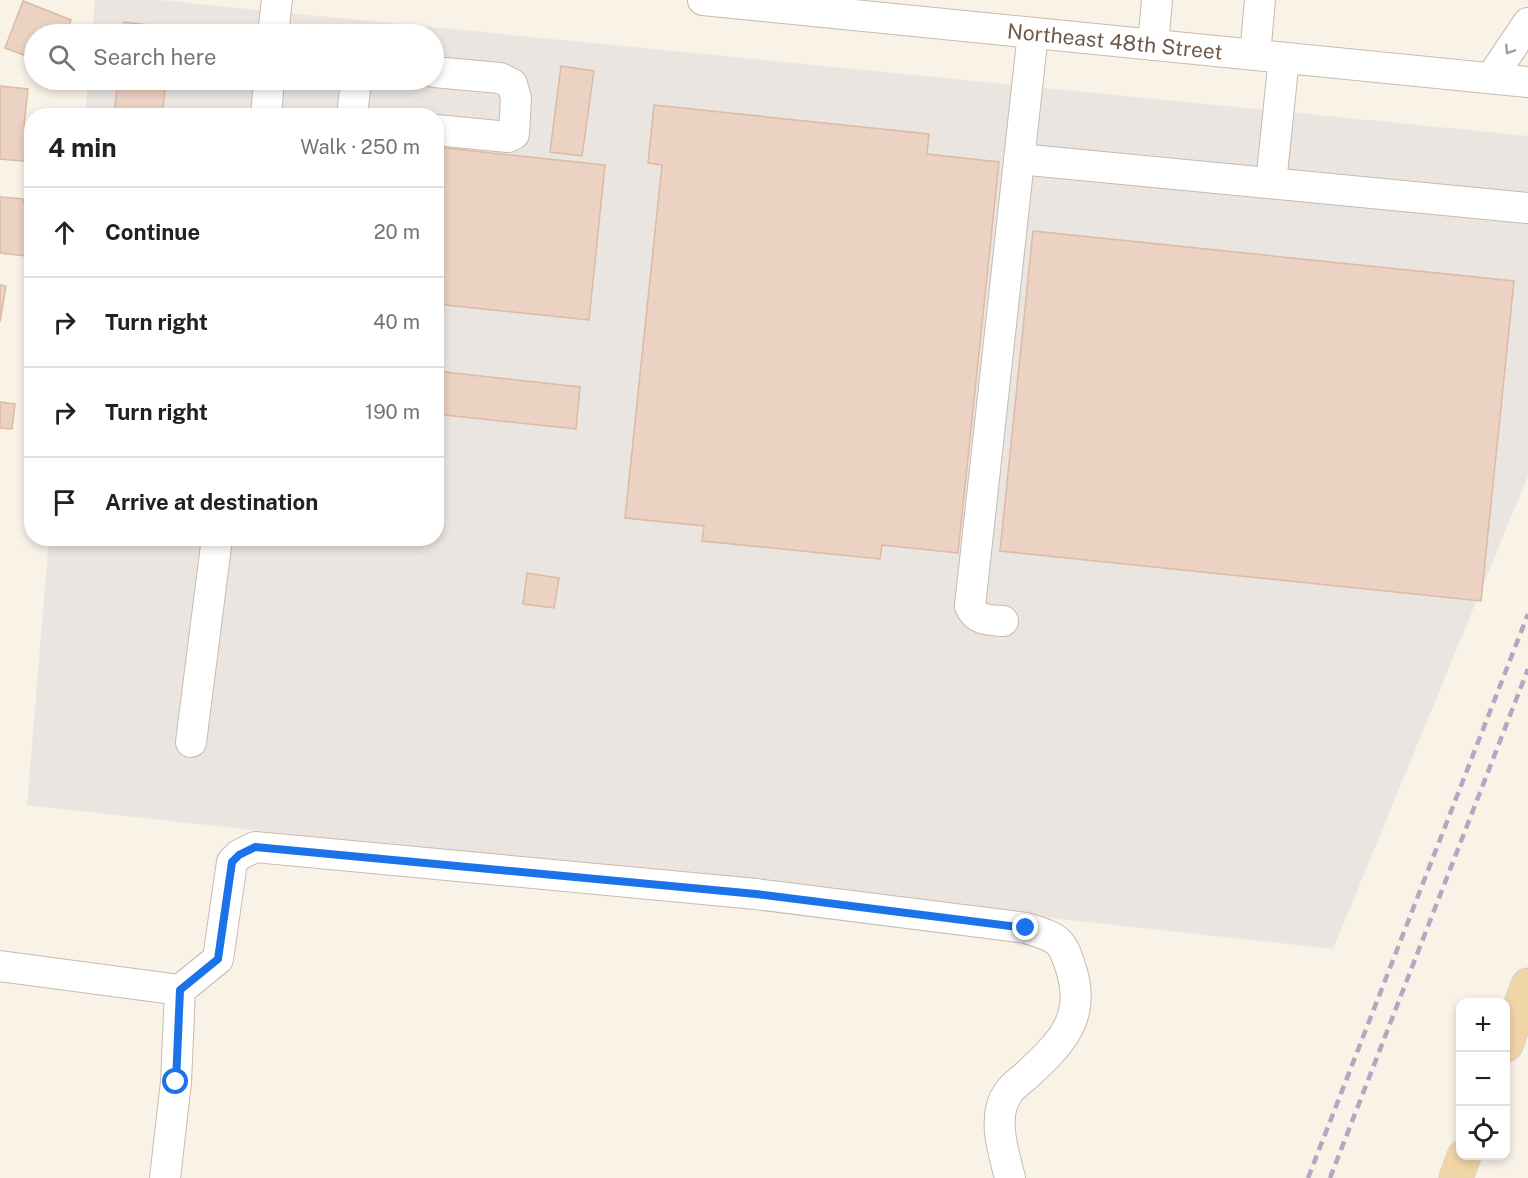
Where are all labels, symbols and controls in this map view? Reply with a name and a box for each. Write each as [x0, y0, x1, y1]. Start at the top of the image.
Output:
street label: Northeast 48th Street [1006, 18, 1224, 64]
search box [24, 24, 444, 90]
icon: search [45, 41, 78, 74]
text: Search here [93, 44, 217, 70]
one-way arrow [1506, 44, 1517, 55]
text: 4 min [48, 132, 117, 163]
text: Walk · 250 m [300, 135, 420, 159]
icon: ahead [48, 216, 81, 249]
text: Continue [105, 219, 200, 245]
text: 20 m [374, 220, 420, 244]
icon: right [48, 306, 81, 339]
text: Turn right [105, 309, 208, 335]
text: 40 m [373, 310, 420, 334]
icon: right [48, 396, 81, 429]
text: Turn right [105, 399, 208, 425]
text: 190 m [365, 400, 420, 424]
icon: arrive [48, 486, 81, 519]
text: Arrive at destination [105, 489, 318, 515]
route end [1012, 914, 1038, 940]
map controls [1456, 998, 1510, 1160]
button: + [1456, 998, 1510, 1052]
button: − [1456, 1052, 1510, 1106]
route start [162, 1068, 188, 1094]
button: locate [1456, 1106, 1510, 1160]

